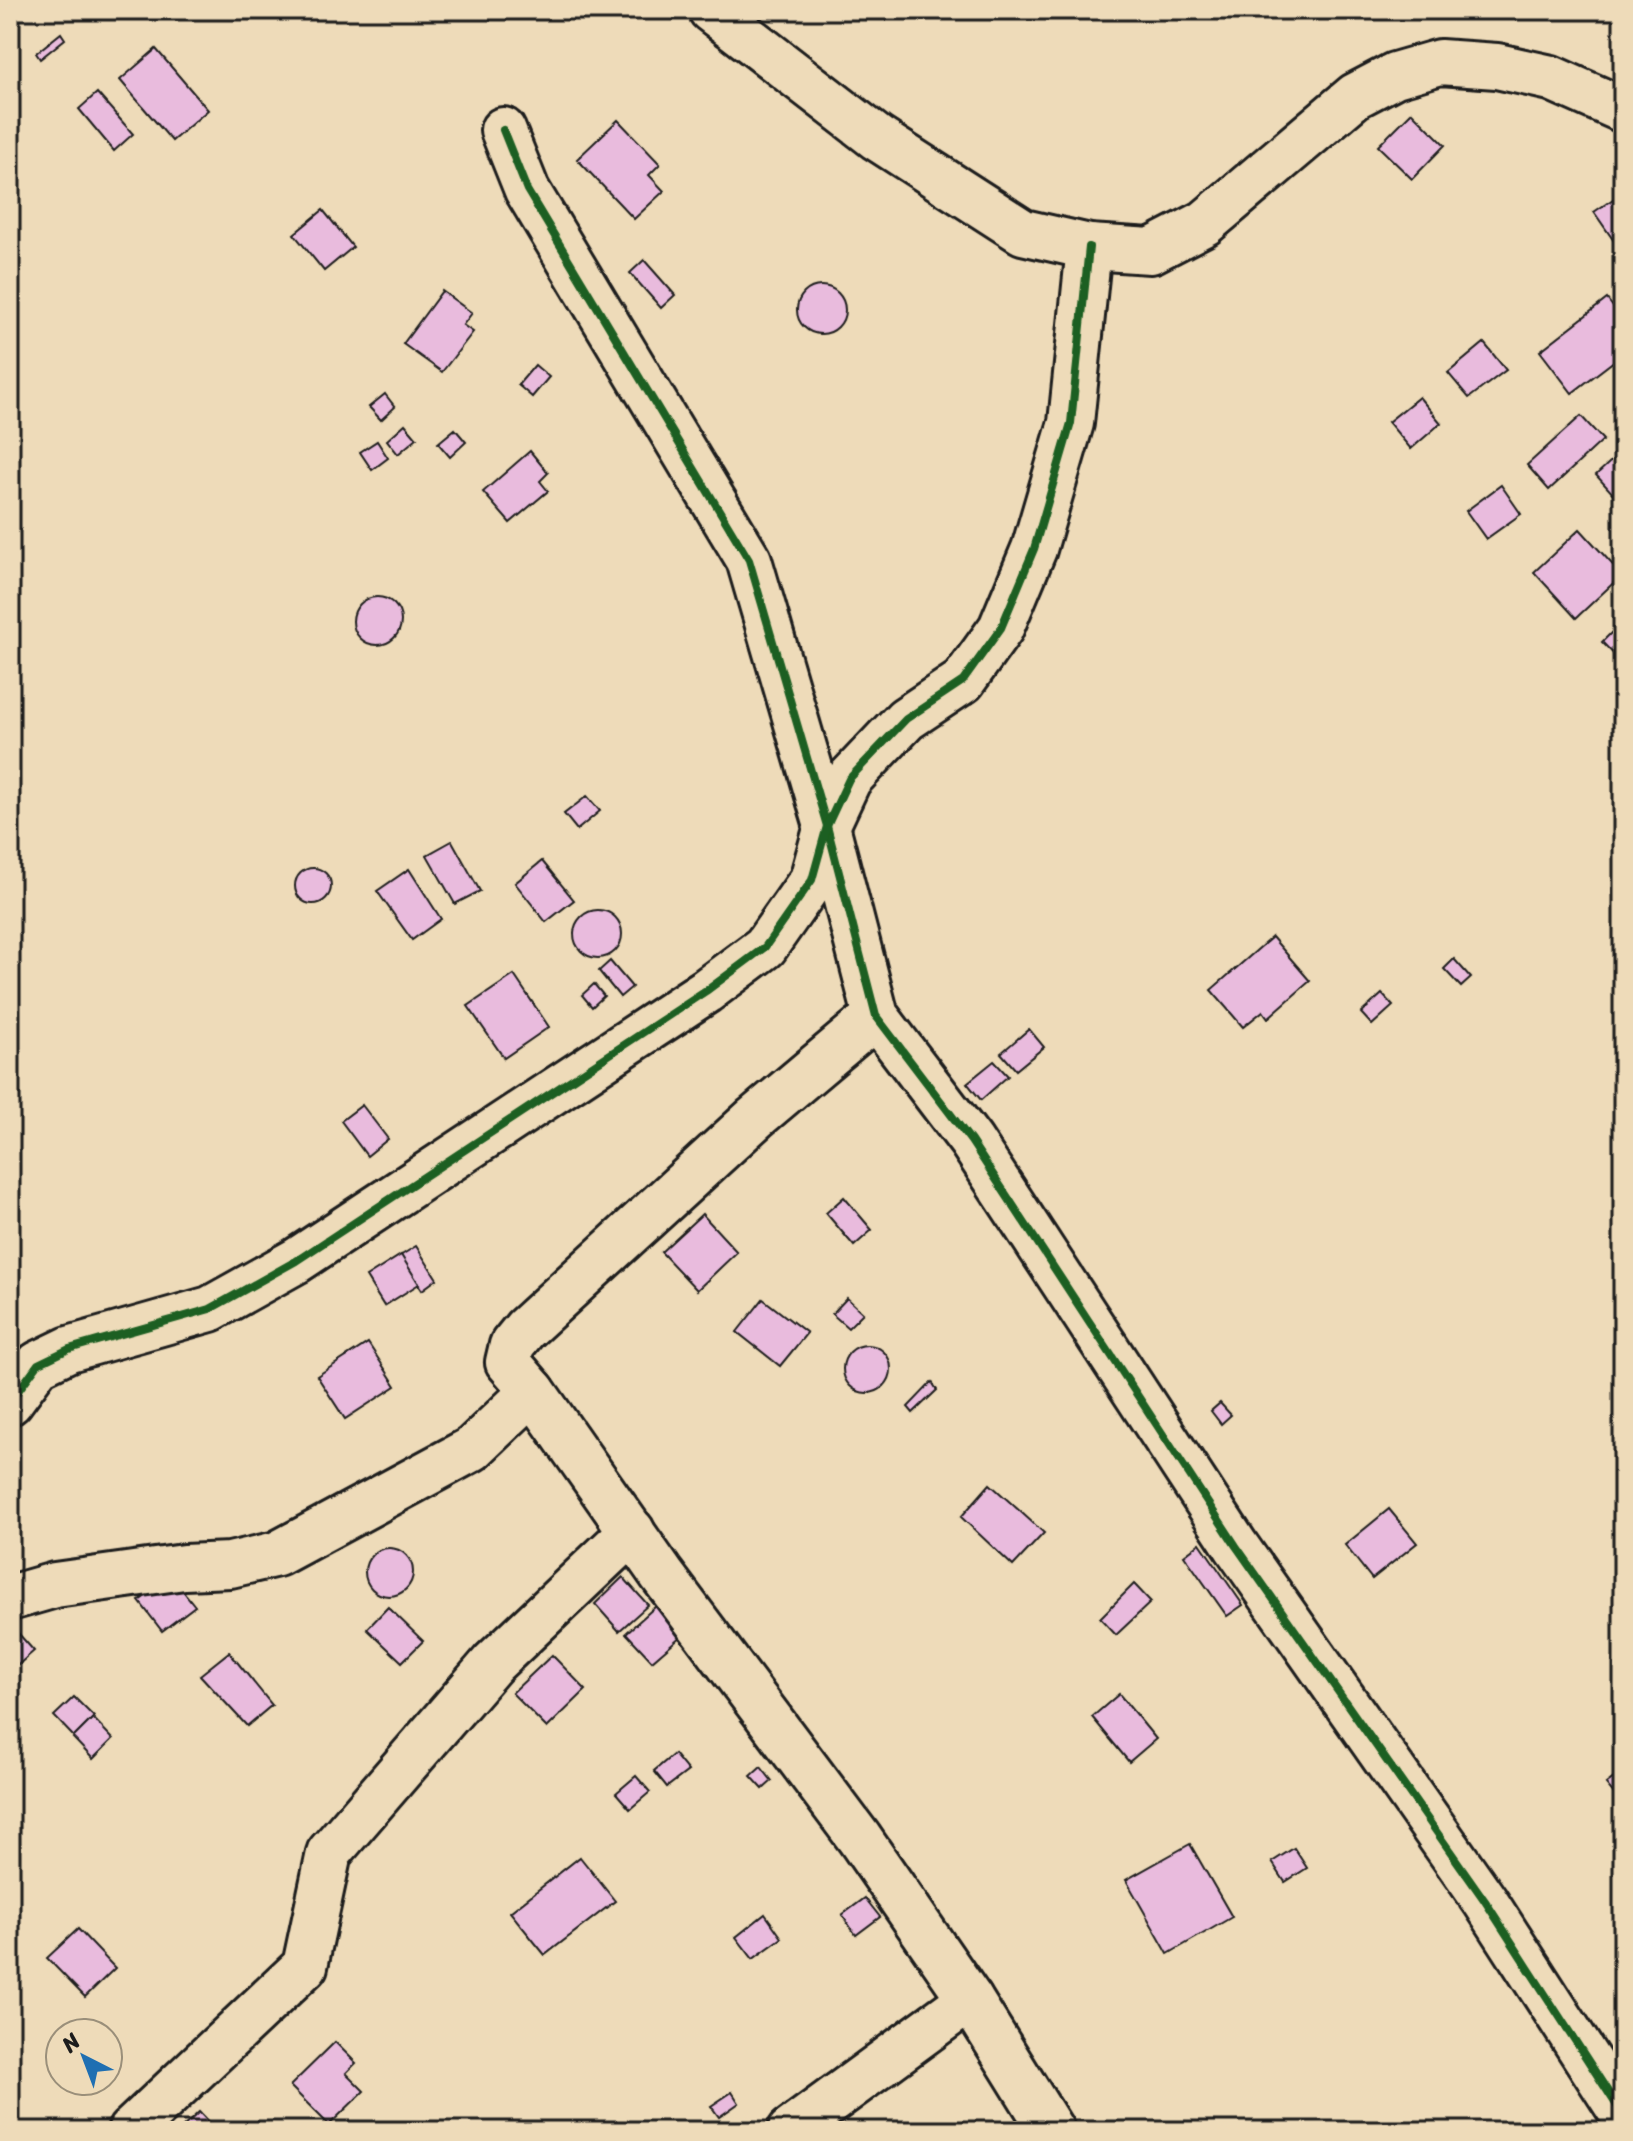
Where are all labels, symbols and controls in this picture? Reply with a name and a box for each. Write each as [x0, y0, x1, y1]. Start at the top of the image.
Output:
north arrow [44, 2017, 124, 2097]
text: N [51, 2022, 90, 2063]

